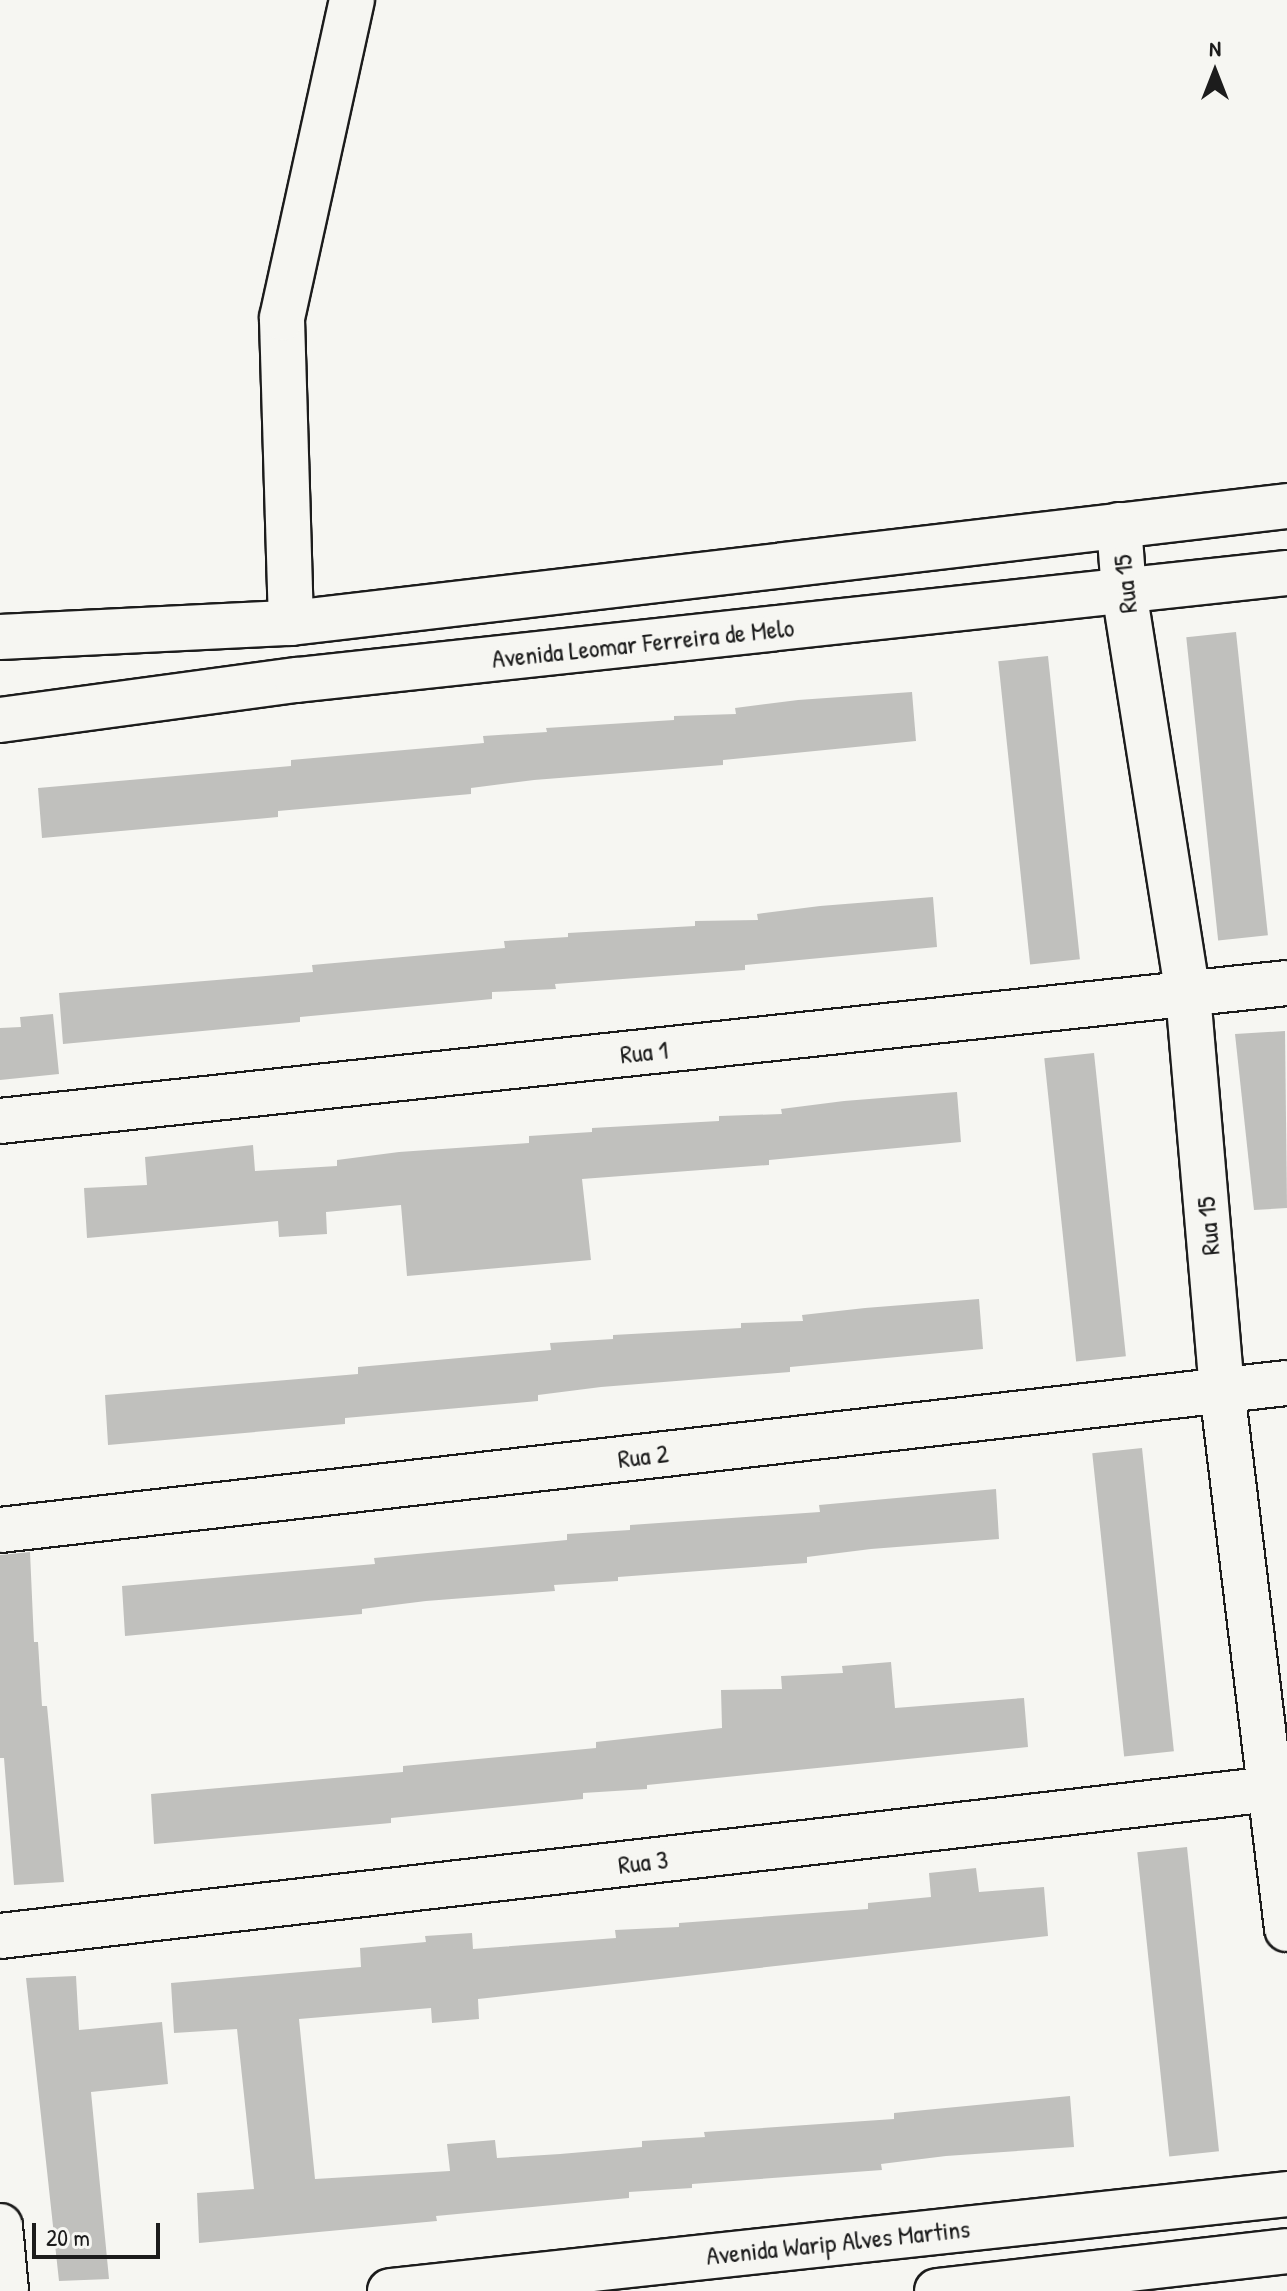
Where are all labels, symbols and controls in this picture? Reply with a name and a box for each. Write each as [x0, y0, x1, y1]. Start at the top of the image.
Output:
north arrow [1175, 32, 1255, 112]
text: N [1209, 33, 1221, 63]
street label: Rua 15 [1106, 553, 1144, 615]
street label: Avenida Leomar Ferreira de Melo [490, 612, 796, 674]
street label: Rua 1 [619, 1034, 669, 1070]
street label: Rua 15 [1190, 1195, 1226, 1257]
street label: Rua 2 [616, 1437, 670, 1475]
street label: Rua 3 [616, 1843, 670, 1881]
scale bar [36, 2207, 164, 2257]
street label: Avenida Warip Alves Martins [705, 2213, 971, 2271]
text: 20 m [46, 2221, 90, 2253]

